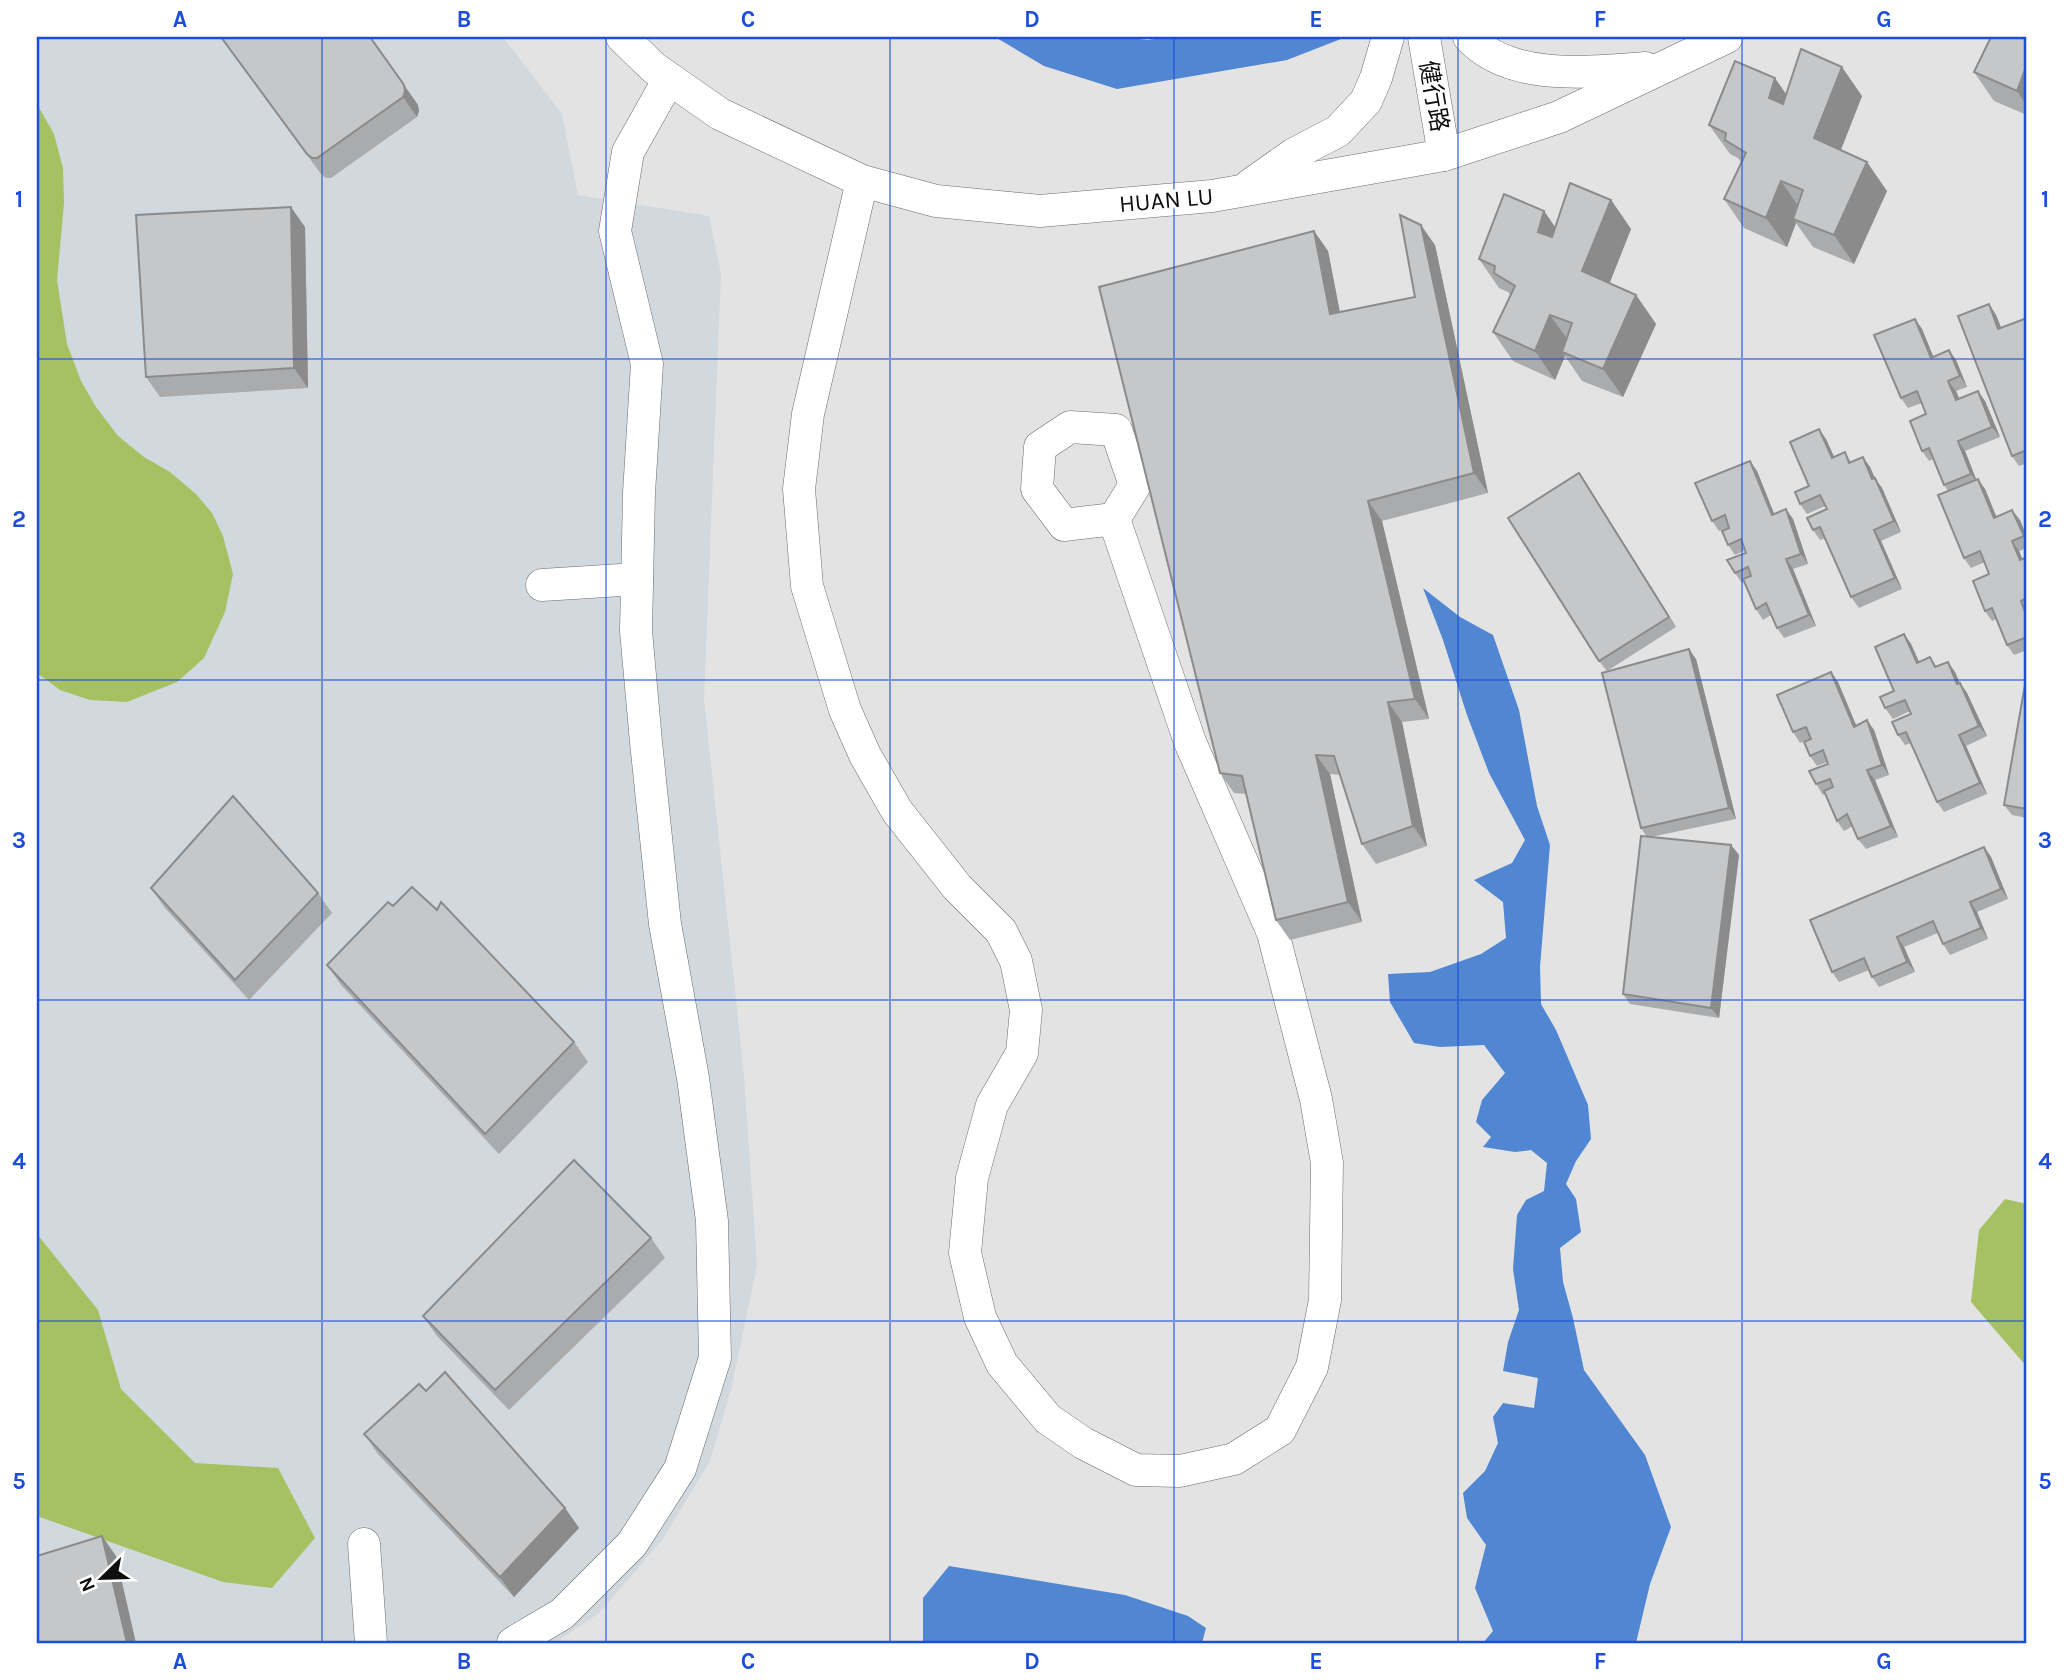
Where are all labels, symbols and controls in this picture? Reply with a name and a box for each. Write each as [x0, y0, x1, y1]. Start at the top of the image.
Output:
text: A [173, 6, 187, 33]
text: B [457, 6, 471, 33]
text: C [741, 6, 755, 33]
text: D [1024, 6, 1040, 33]
text: E [1309, 6, 1323, 33]
text: F [1594, 6, 1606, 33]
text: G [1876, 6, 1892, 33]
street label: 健行路 [1414, 58, 1454, 134]
street label: HUAN LU [1118, 182, 1214, 218]
text: 1 [15, 186, 23, 213]
text: 1 [2041, 186, 2049, 213]
text: 2 [12, 506, 26, 533]
text: 2 [2038, 506, 2052, 533]
text: 3 [12, 827, 26, 854]
text: 3 [2038, 827, 2052, 854]
text: 4 [12, 1148, 26, 1175]
text: 4 [2038, 1148, 2052, 1175]
text: 5 [12, 1468, 26, 1495]
text: 5 [2038, 1468, 2052, 1495]
north arrow [66, 1544, 136, 1614]
text: N [74, 1574, 100, 1595]
text: A [173, 1648, 187, 1675]
text: B [457, 1648, 471, 1675]
text: C [741, 1648, 755, 1675]
text: D [1024, 1648, 1040, 1675]
text: E [1309, 1648, 1323, 1675]
text: F [1594, 1648, 1606, 1675]
text: G [1876, 1648, 1892, 1675]

